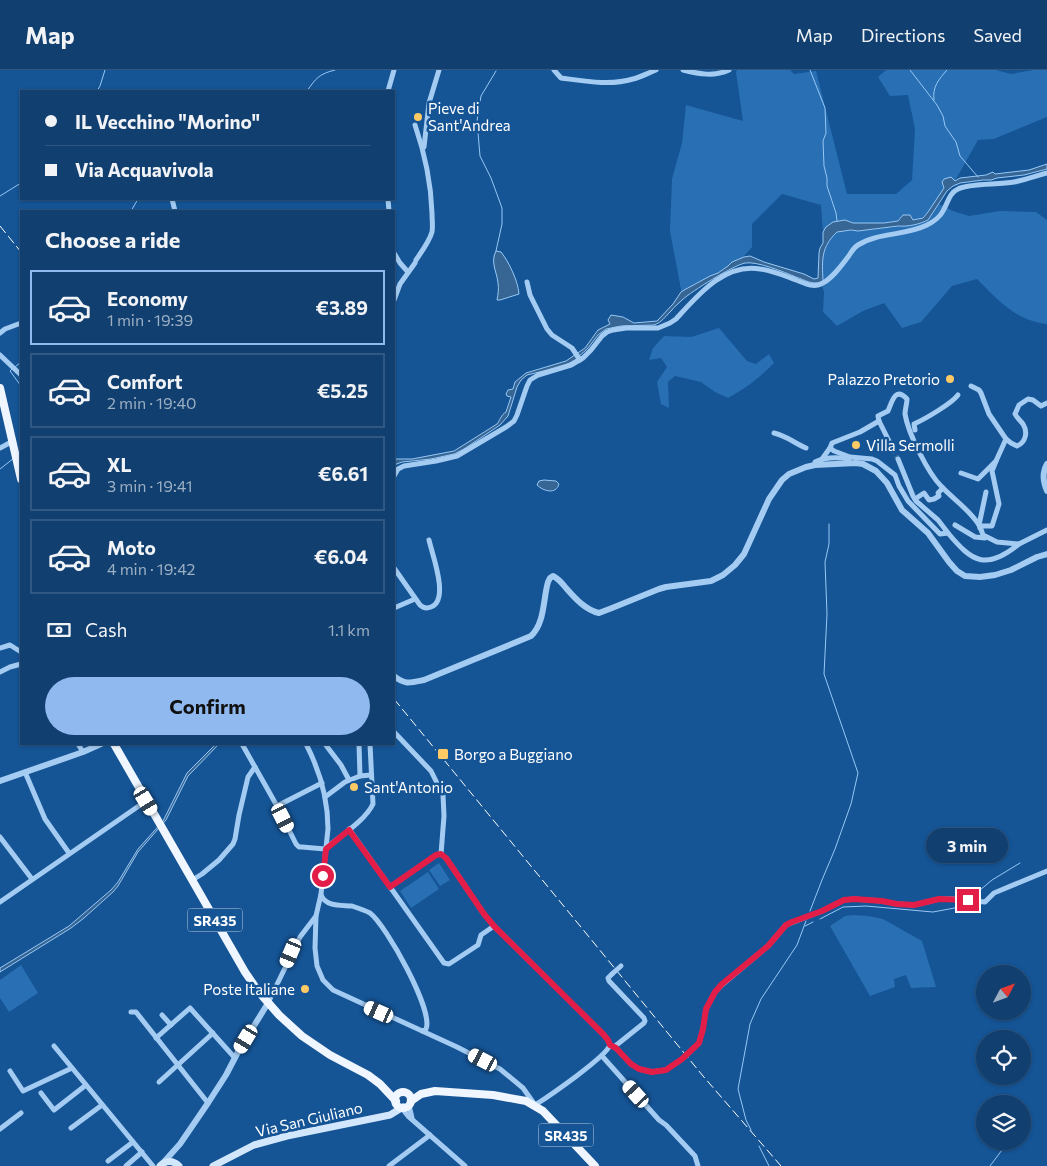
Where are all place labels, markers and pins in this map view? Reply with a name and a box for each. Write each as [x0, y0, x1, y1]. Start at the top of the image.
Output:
place label: Pieve di Sant'Andrea [428, 99, 511, 134]
marker: Pieve di Sant'Andrea [412, 111, 424, 123]
place label: Palazzo Pretorio [828, 370, 940, 388]
marker: Palazzo Pretorio [944, 373, 956, 385]
place label: Villa Sermolli [866, 436, 955, 454]
marker: Villa Sermolli [850, 439, 862, 451]
place label: Borgo a Buggiano [454, 745, 573, 763]
marker: Borgo a Buggiano [436, 747, 450, 761]
place label: Sant'Antonio [364, 778, 453, 796]
marker: Sant'Antonio [348, 781, 360, 793]
place label: Poste Italiane [203, 980, 295, 998]
marker: Poste Italiane [299, 983, 311, 995]

